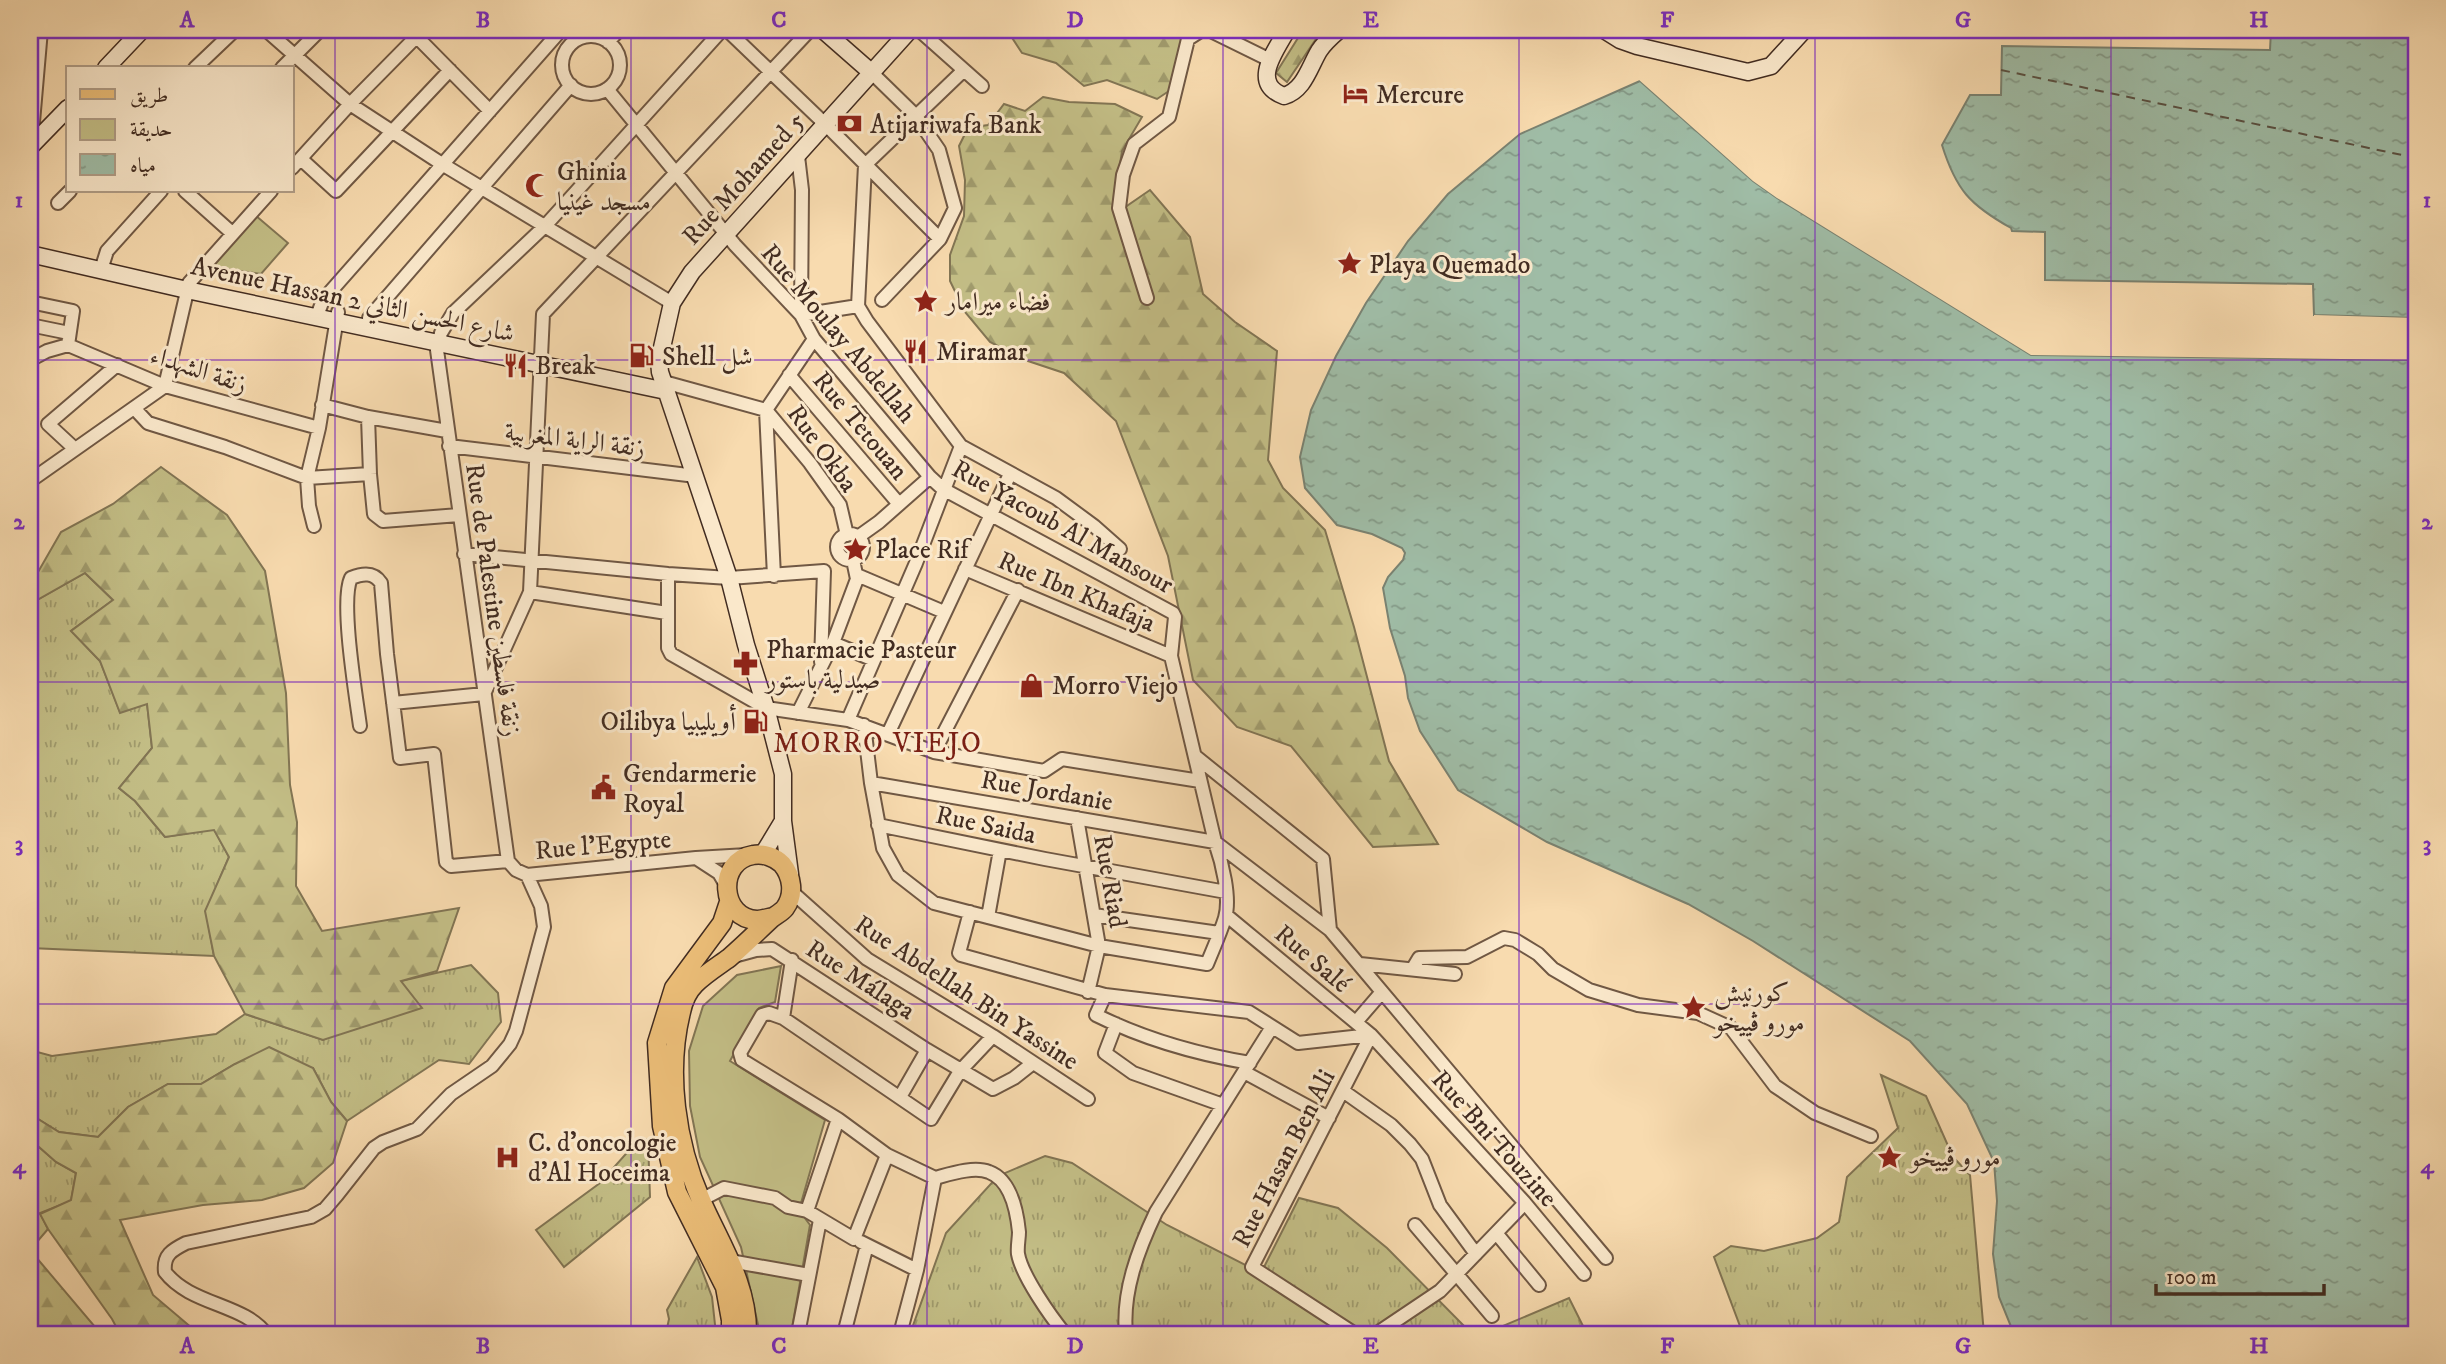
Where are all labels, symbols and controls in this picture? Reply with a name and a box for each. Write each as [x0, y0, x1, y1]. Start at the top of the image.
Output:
text: A [179, 6, 196, 35]
text: B [476, 6, 490, 35]
text: C [771, 6, 787, 35]
text: D [1066, 6, 1084, 35]
text: E [1363, 6, 1379, 35]
text: F [1660, 6, 1675, 35]
text: G [1955, 6, 1971, 35]
text: H [2249, 6, 2269, 35]
legend [66, 66, 294, 192]
place label: Mercure [1376, 79, 1464, 112]
hotel icon: Mercure [1342, 80, 1370, 108]
text: طريق [130, 83, 168, 109]
street label: Rue Mohamed 5 [675, 105, 813, 253]
place label: Atijariwafa Bank [870, 109, 1042, 142]
bank icon: Atijariwafa Bank [836, 110, 864, 138]
text: حديقة [130, 117, 173, 143]
text: مياه [130, 153, 156, 179]
place label: Ghinia مسجد غينيا [557, 156, 651, 219]
mosque icon: Ghinia مسجد غينيا [523, 172, 551, 200]
text: 1 [15, 186, 23, 215]
text: 1 [2423, 186, 2431, 215]
street label: Rue Moulay Abdellah [753, 237, 923, 431]
place label: Playa Quemado [1369, 249, 1530, 282]
street label: Avenue Hassan 2 شارع الحسن الثاني [187, 250, 518, 355]
place icon: Playa Quemado [1335, 250, 1363, 278]
place label: فضاء ميرامار [943, 286, 1050, 319]
place icon: فضاء ميرامار [912, 287, 940, 315]
place label: Miramar [936, 336, 1028, 369]
restaurant icon: Miramar [902, 337, 930, 365]
street label: زنقة الشهداء [146, 339, 251, 402]
place label: Shell شل [662, 341, 753, 374]
fuel station icon: Shell شل [628, 342, 656, 370]
place label: Break [535, 350, 596, 383]
restaurant icon: Break [501, 351, 529, 379]
street label: Rue Tetouan [805, 365, 915, 488]
street label: Rue Okba [779, 399, 865, 499]
street label: زنقة الراية المغربية [503, 415, 647, 465]
street label: Rue Yacoub Al Mansour [946, 453, 1179, 602]
street label: Rue de Palestine زنقة فلسطين [457, 461, 528, 739]
text: 2 [13, 508, 25, 537]
text: 2 [2421, 508, 2433, 537]
place label: Place Rif [875, 534, 972, 567]
place icon: Place Rif [841, 535, 869, 563]
street label: Rue Ibn Khafaja [993, 544, 1160, 640]
place label: Pharmacie Pasteur صيدلية باستور [763, 634, 957, 697]
pharmacy icon: Pharmacie Pasteur صيدلية باستور [732, 650, 760, 678]
place label: Morro Viejo [1052, 670, 1178, 703]
shop icon: Morro Viejo [1018, 671, 1046, 699]
place label: Oilibya أويليبيا [601, 704, 736, 739]
fuel station icon: Oilibya أويليبيا [742, 707, 770, 735]
district label: MORRO VIEJO [773, 726, 983, 761]
place label: Gendarmerie Royal [623, 758, 757, 821]
street label: Rue Jordanie [978, 764, 1115, 819]
public building icon: Gendarmerie Royal [589, 774, 617, 802]
street label: Rue Saida [933, 799, 1039, 852]
street label: Rue l'Egypte [534, 823, 673, 868]
text: 3 [15, 830, 23, 859]
text: 3 [2423, 830, 2431, 859]
street label: Rue Riad [1085, 832, 1134, 931]
street label: Rue Abdellah Bin Yassine [848, 908, 1085, 1078]
street label: Rue Salé [1267, 918, 1357, 1001]
street label: Rue Málaga [799, 933, 921, 1028]
place label: كورنيش مورو ڤييخو [1711, 977, 1805, 1040]
place icon: كورنيش مورو ڤييخو [1680, 993, 1708, 1021]
street label: Rue Hasan Ben Ali [1225, 1064, 1343, 1253]
street label: Rue Bni Touzine [1424, 1064, 1564, 1214]
place label: C. d'oncologie d'Al Hoceima [528, 1127, 677, 1190]
place label: مورو ڤييخو [1907, 1142, 2001, 1175]
hospital icon: C. d'oncologie d'Al Hoceima [494, 1143, 522, 1171]
place icon: مورو ڤييخو [1876, 1143, 1904, 1171]
text: 4 [12, 1152, 27, 1181]
text: 4 [2420, 1152, 2435, 1181]
scale bar [2156, 1252, 2324, 1296]
text: 100 m [2166, 1265, 2217, 1291]
text: A [179, 1332, 196, 1361]
text: B [476, 1332, 490, 1361]
text: C [771, 1332, 787, 1361]
text: D [1066, 1332, 1084, 1361]
text: E [1363, 1332, 1379, 1361]
text: F [1660, 1332, 1675, 1361]
text: G [1955, 1332, 1971, 1361]
text: H [2249, 1332, 2269, 1361]

